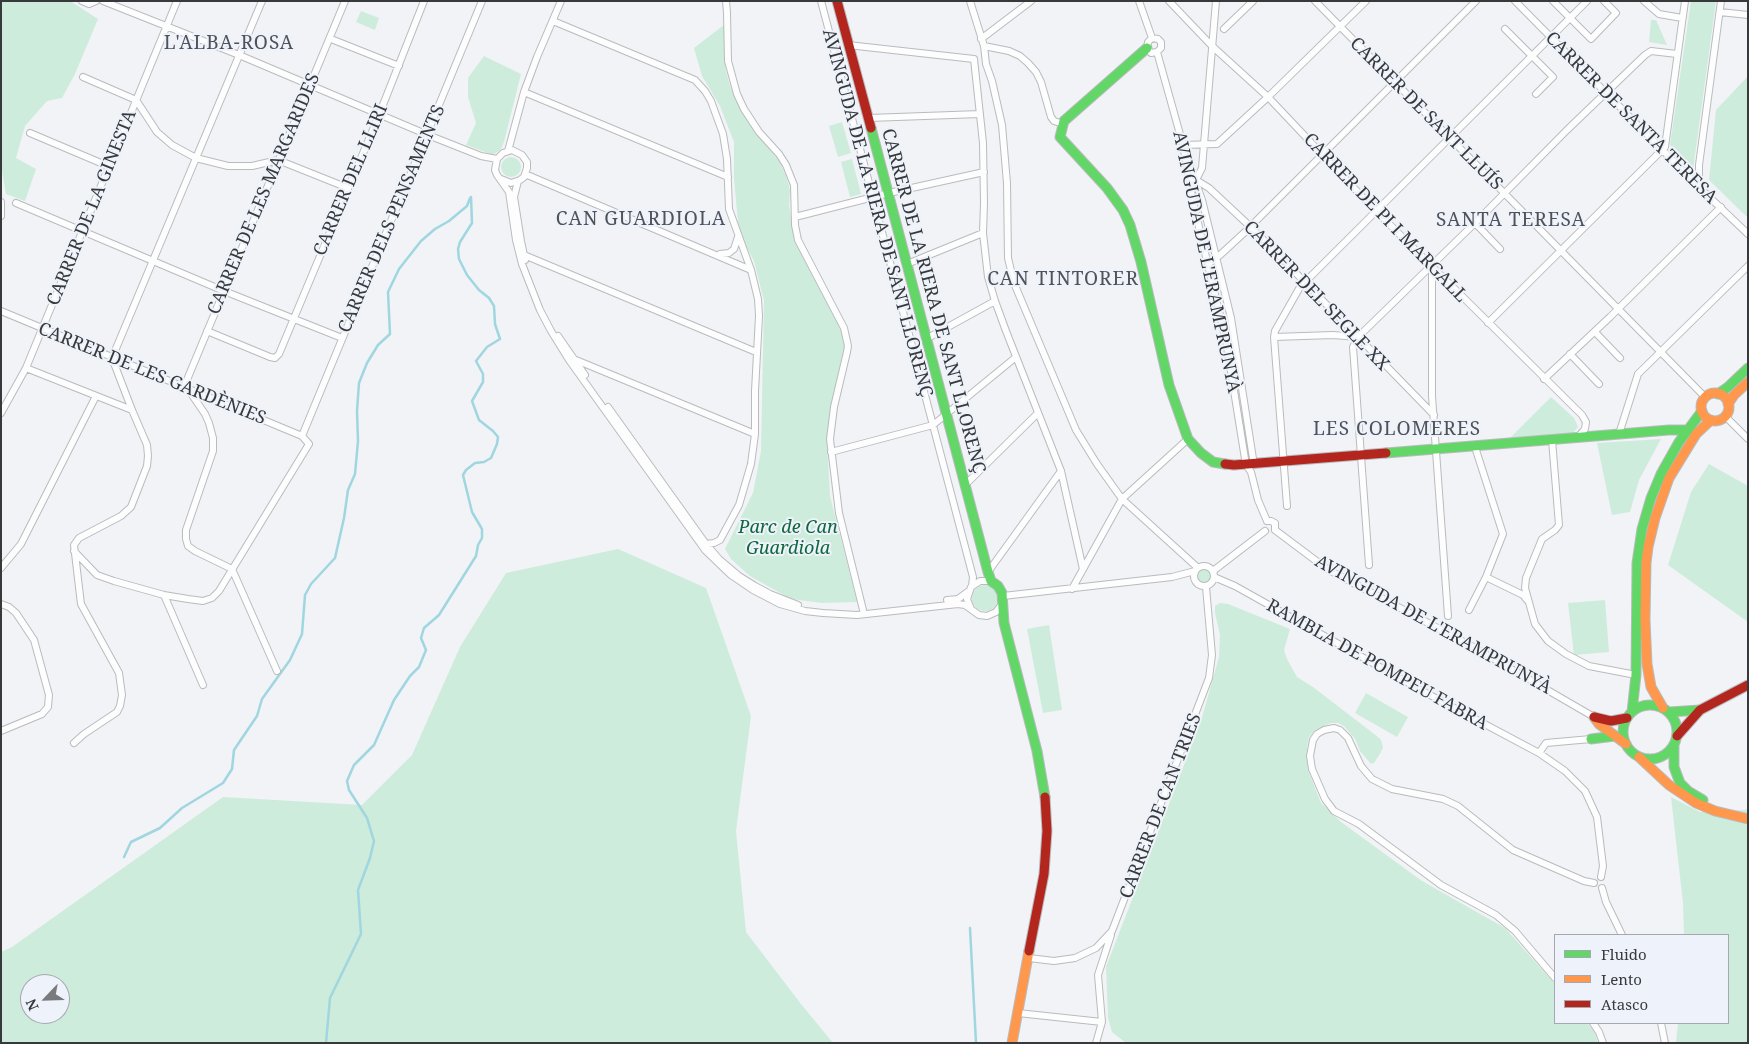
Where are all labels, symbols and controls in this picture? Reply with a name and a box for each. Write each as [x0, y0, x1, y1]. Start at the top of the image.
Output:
street label: AVINGUDA DE LA RIERA DE SANT LLORENÇ [817, 27, 937, 399]
street label: CARRER DE SANTA TERESA [1540, 27, 1722, 209]
district label: L'ALBA-ROSA [162, 33, 296, 55]
street label: CARRER DE SANT LLUÍS [1345, 33, 1507, 195]
street label: CARRER DE LES MARGARIDES [203, 70, 325, 318]
street label: CARRER DEL LLIRI [309, 101, 393, 259]
street label: CARRER DELS PENSAMENTS [334, 102, 450, 336]
street label: CARRER DE LA GINESTA [43, 107, 141, 309]
street label: CARRER DE LA RIERA DE SANT LLORENÇ [877, 126, 989, 476]
street label: AVINGUDA DE L'ERAMPRUNYÀ [1168, 129, 1244, 395]
street label: CARRER DE PI I MARGALL [1299, 129, 1471, 307]
district label: CAN GUARDIOLA [554, 209, 728, 231]
district label: SANTA TERESA [1435, 210, 1587, 232]
street label: CARRER DEL SEGLE XX [1239, 217, 1393, 375]
district label: CAN TINTORER [986, 269, 1140, 291]
street label: CARRER DE LES GARDÈNIES [35, 318, 269, 430]
district label: LES COLOMERES [1311, 419, 1483, 441]
park label: Parc de Can Guardiola [738, 517, 838, 560]
street label: AVINGUDA DE L'ERAMPRUNYÀ [1311, 551, 1555, 699]
street label: RAMBLA DE POMPEU FABRA [1263, 595, 1491, 735]
street label: CARRER DE CAN TRIES [1116, 710, 1206, 902]
legend [1554, 934, 1729, 1024]
text: Fluido [1601, 944, 1647, 964]
text: Lento [1601, 969, 1642, 989]
north arrow [20, 974, 70, 1024]
text: Atasco [1601, 994, 1648, 1014]
text: N [21, 996, 43, 1014]

